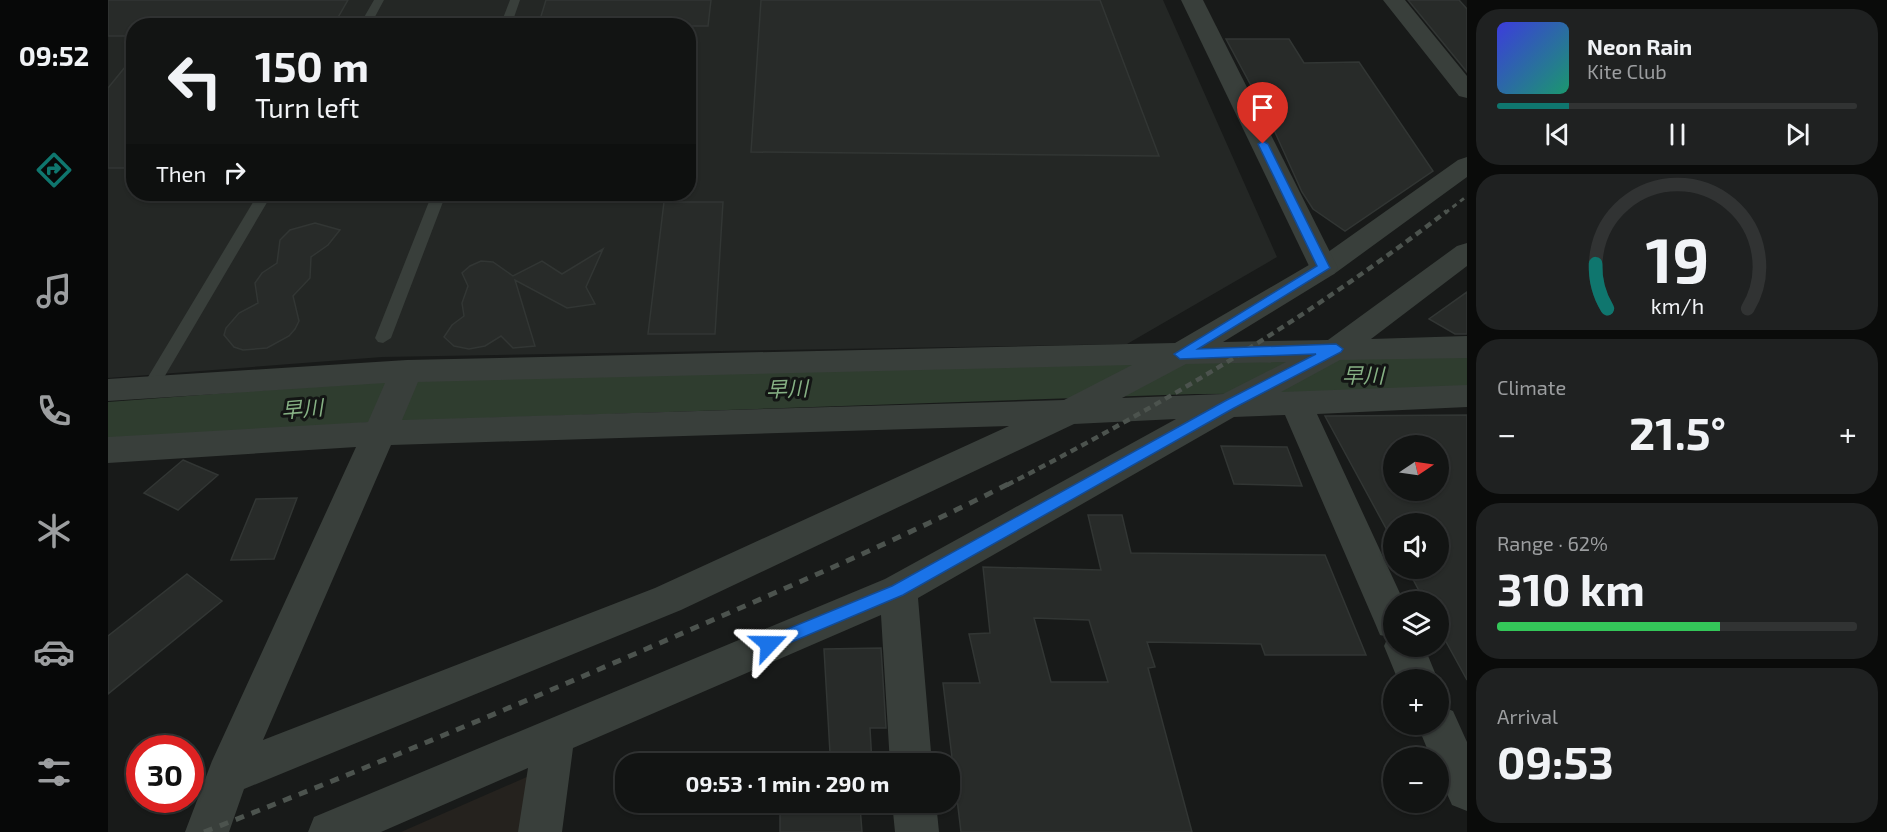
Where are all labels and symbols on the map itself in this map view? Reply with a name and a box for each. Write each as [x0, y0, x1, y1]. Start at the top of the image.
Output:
pin [1237, 82, 1288, 144]
water label: 早川 [1342, 362, 1386, 387]
water label: 早川 [766, 375, 810, 401]
water label: 早川 [280, 394, 326, 422]
north arrow [1383, 435, 1449, 501]
position arrow [737, 612, 801, 676]
speed limit sign: 30 [126, 735, 204, 813]

